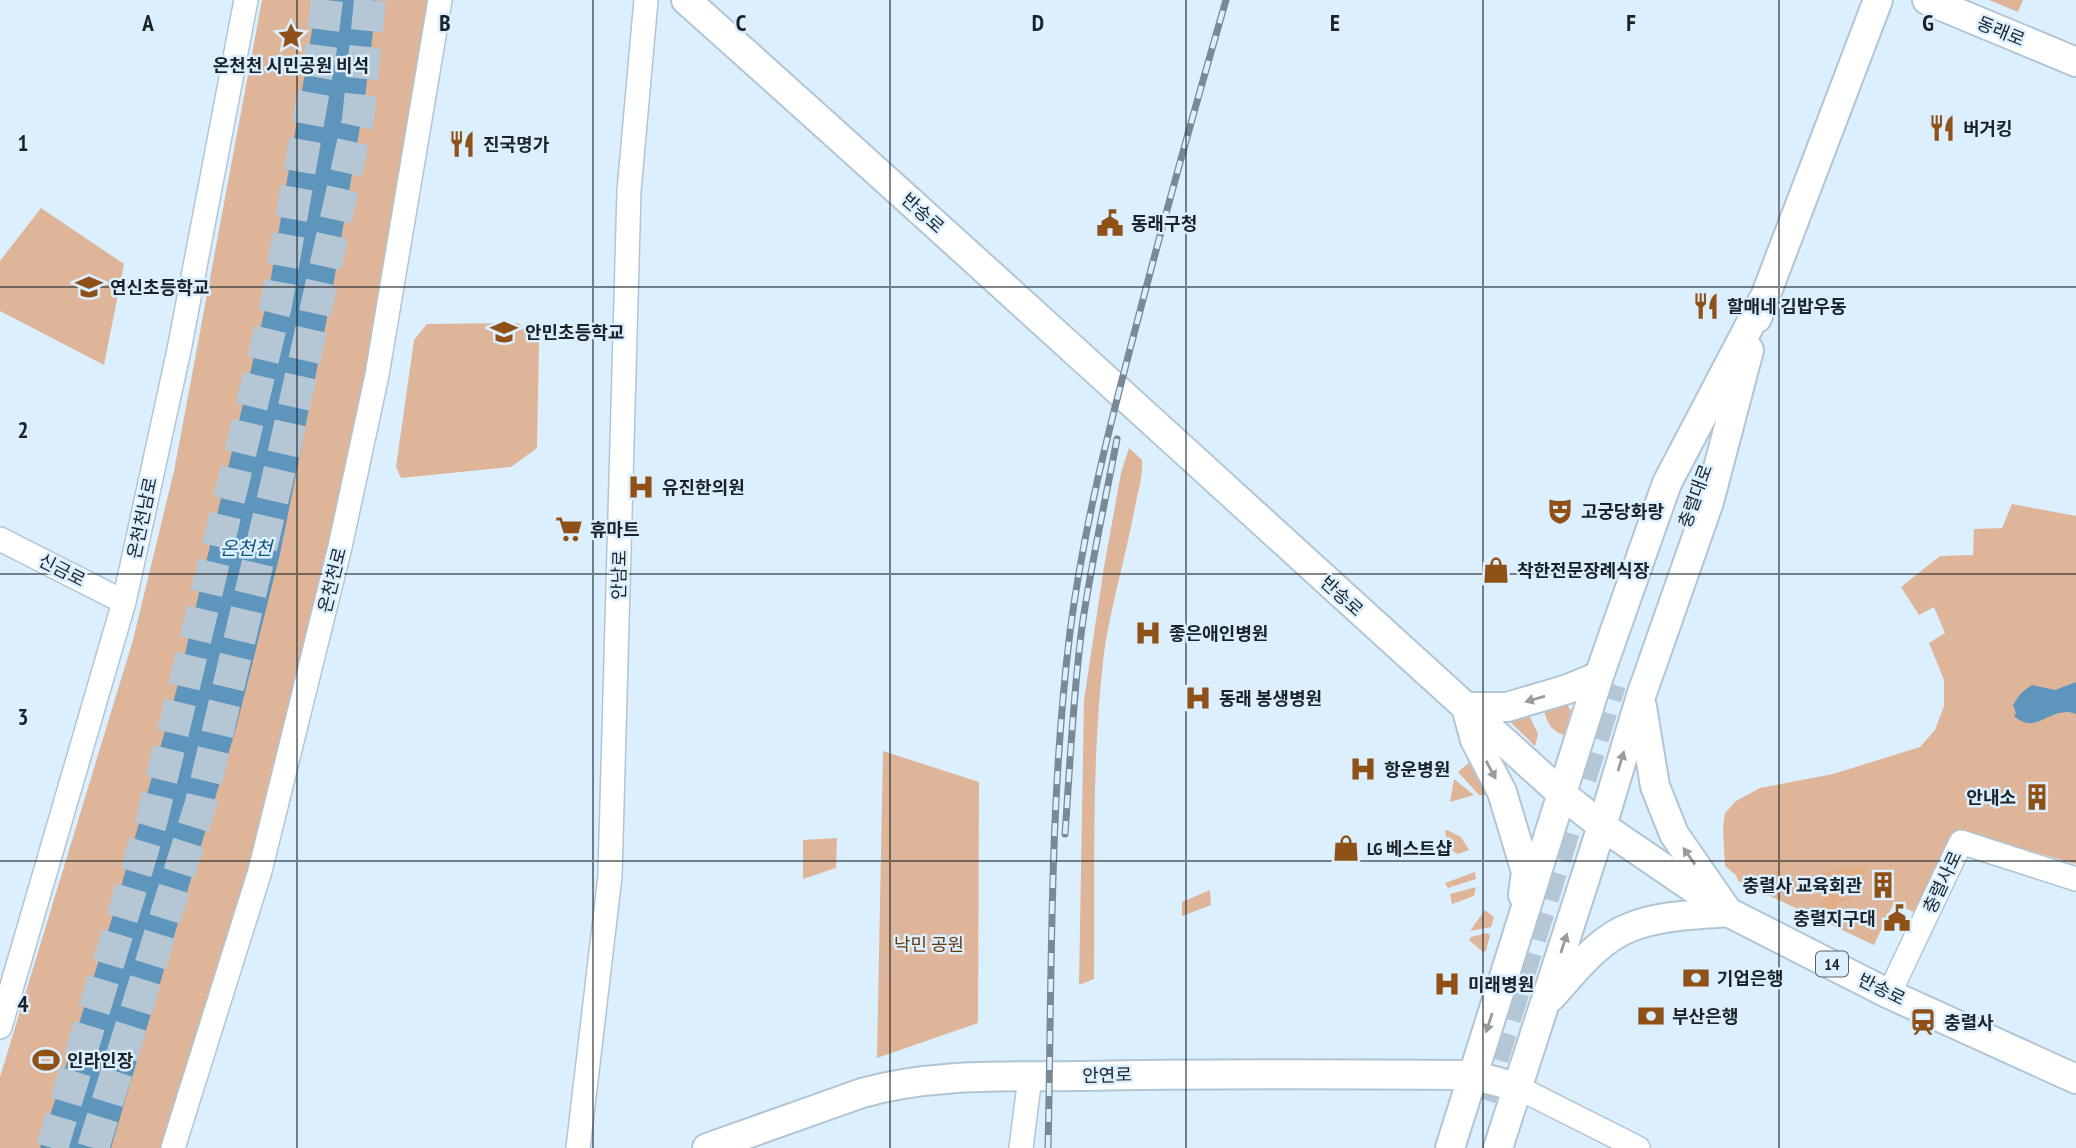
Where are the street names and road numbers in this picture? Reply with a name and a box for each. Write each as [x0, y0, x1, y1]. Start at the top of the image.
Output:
street label: 동래로 [1974, 11, 2028, 51]
street label: 반송로 [897, 188, 949, 238]
street label: 충렬대로 [1673, 461, 1717, 531]
street label: 온천천남로 [122, 475, 162, 561]
street label: 온천천로 [313, 545, 351, 615]
street label: 신금로 [35, 548, 89, 592]
street label: 안남로 [607, 550, 631, 600]
street label: 반송로 [1316, 571, 1368, 621]
street label: 충렬사로 [1918, 847, 1966, 917]
road number: 14 [1816, 952, 1848, 976]
street label: 반송로 [1855, 968, 1909, 1010]
street label: 안연로 [1082, 1063, 1132, 1087]

